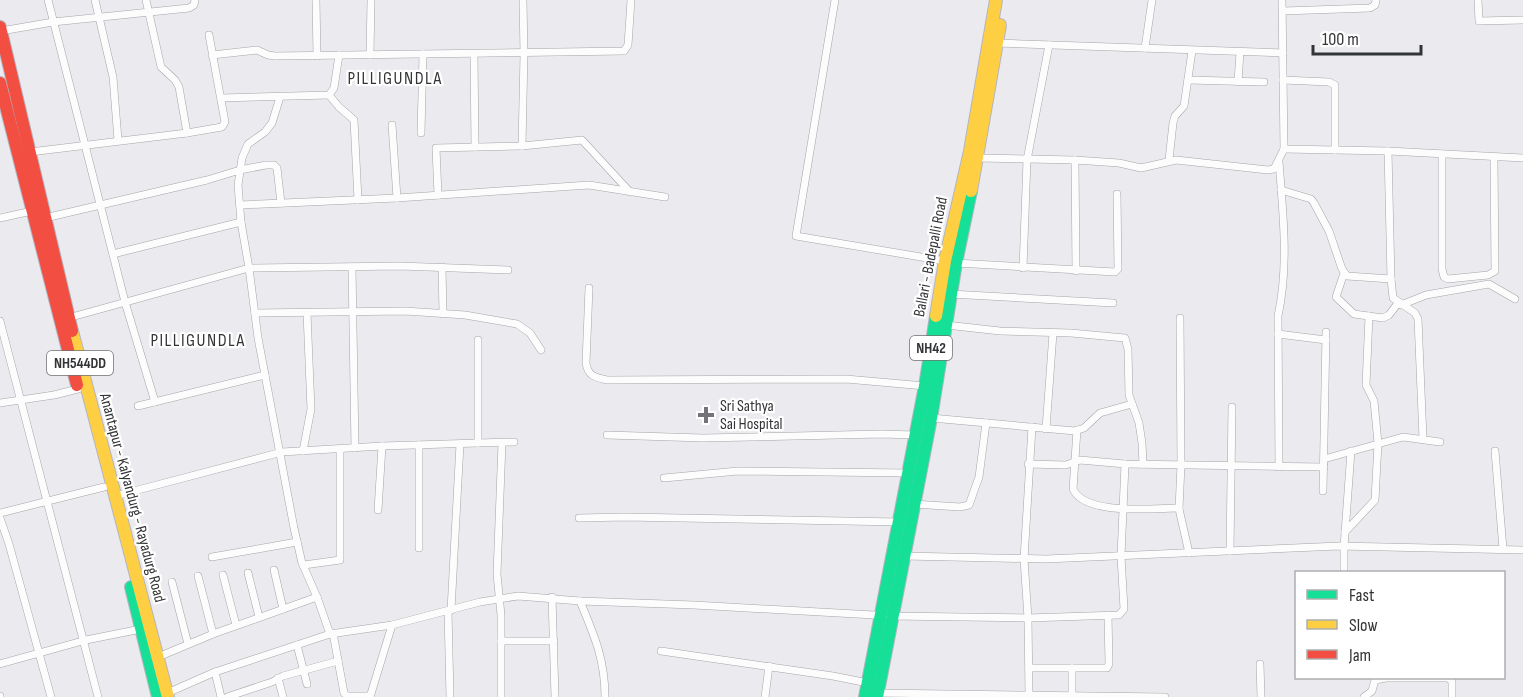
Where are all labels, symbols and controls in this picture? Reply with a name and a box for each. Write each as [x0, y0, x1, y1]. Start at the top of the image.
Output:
scale bar [1313, 18, 1421, 56]
text: 100 m [1322, 29, 1359, 50]
district label: PILLIGUNDLA [347, 68, 443, 89]
street label: Ballari - Badepalli Road [910, 195, 952, 319]
district label: PILLIGUNDLA [150, 330, 246, 351]
road number: NH42 [910, 336, 952, 360]
road number: NH544DD [47, 351, 113, 375]
street label: Anantapur - Kalyandurg - Rayadurg Road [95, 390, 169, 605]
place label: Sri Sathya Sai Hospital [720, 397, 783, 434]
marker: Sri Sathya Sai Hospital [697, 406, 715, 424]
legend [1295, 571, 1505, 679]
text: Fast [1349, 585, 1375, 606]
text: Slow [1349, 615, 1378, 636]
text: Jam [1348, 645, 1371, 666]

